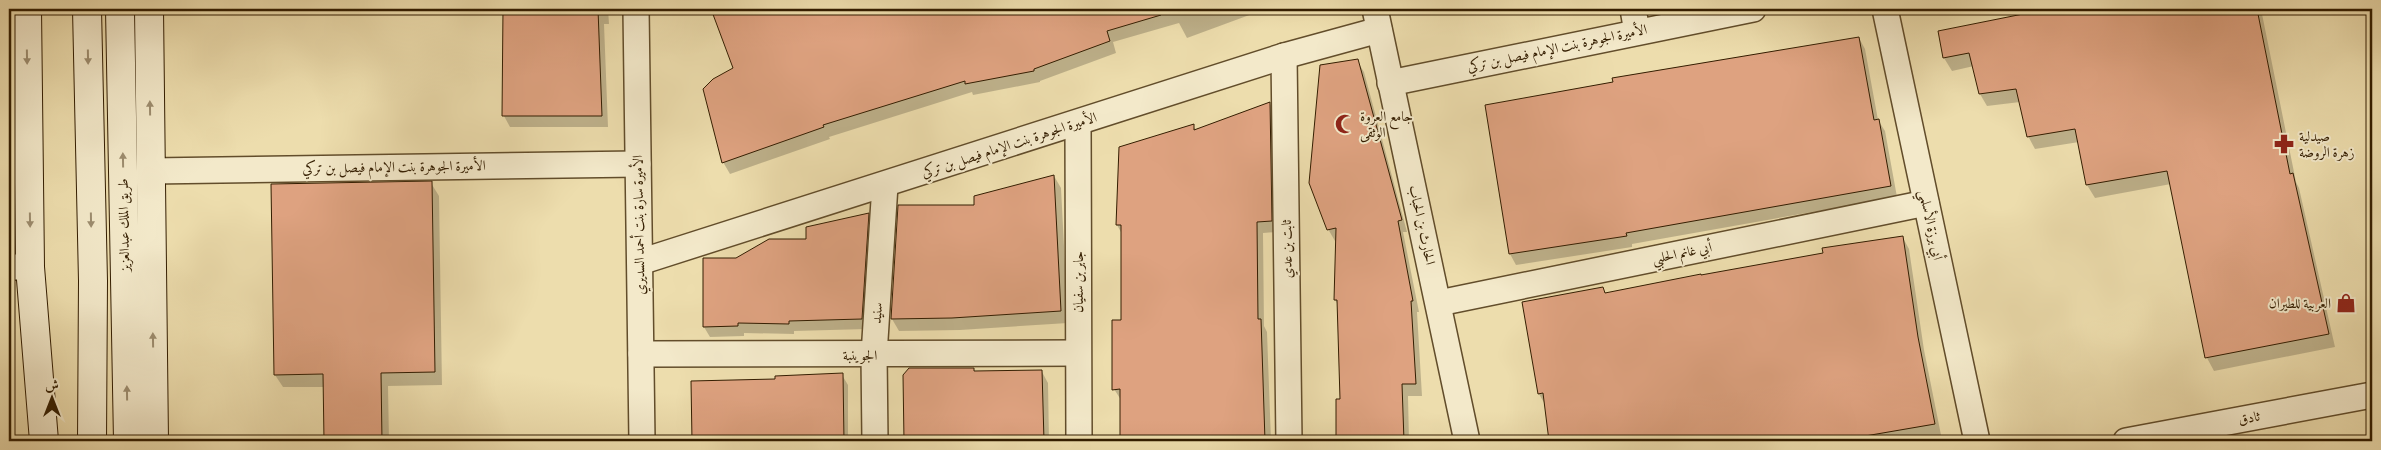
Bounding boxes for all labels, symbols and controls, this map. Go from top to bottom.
street label: الأميرة الجوهرة بنت الإمام فيصل بن تركي [1465,19,1649,79]
one-way arrow [23,50,31,66]
one-way arrow [84,50,92,66]
one-way arrow [146,99,154,115]
street label: الأميرة الجوهرة بنت الإمام فيصل بن تركي [919,107,1100,185]
place label: جامع العروة الوثقى [1360,107,1413,143]
mosque icon: جامع العروة الوثقى [1334,113,1356,135]
place label: صيدلية زهرة الروضة [2299,127,2354,162]
pharmacy icon: صيدلية زهرة الروضة [2273,133,2295,155]
one-way arrow [119,152,127,168]
street label: الأميرة الجوهرة بنت الإمام فيصل بن تركي [302,155,486,181]
street label: الأميرة سارة بنت أحمد السديري [627,155,652,295]
street label: طريق الملك عبدالعزيز [114,178,134,274]
street label: الحارث بن الحباب [1404,183,1440,267]
street label: أبي برزة الأسلمي [1911,188,1949,263]
one-way arrow [26,212,34,228]
one-way arrow [88,212,96,228]
street label: ثابت بن عدي [1277,219,1299,279]
street label: أبي غانم الحلبي [1650,236,1715,272]
street label: جابر بن سفيان [1069,251,1088,313]
shop icon: العربية للطيران [2335,292,2357,314]
place label: العربية للطيران [2269,294,2331,313]
street label: سنيد [867,302,887,324]
one-way arrow [149,332,157,348]
street label: الجوينبة [843,346,877,365]
north arrow [28,372,78,422]
text: ش [45,376,59,395]
one-way arrow [123,384,131,400]
street label: ثادق [2236,407,2262,429]

